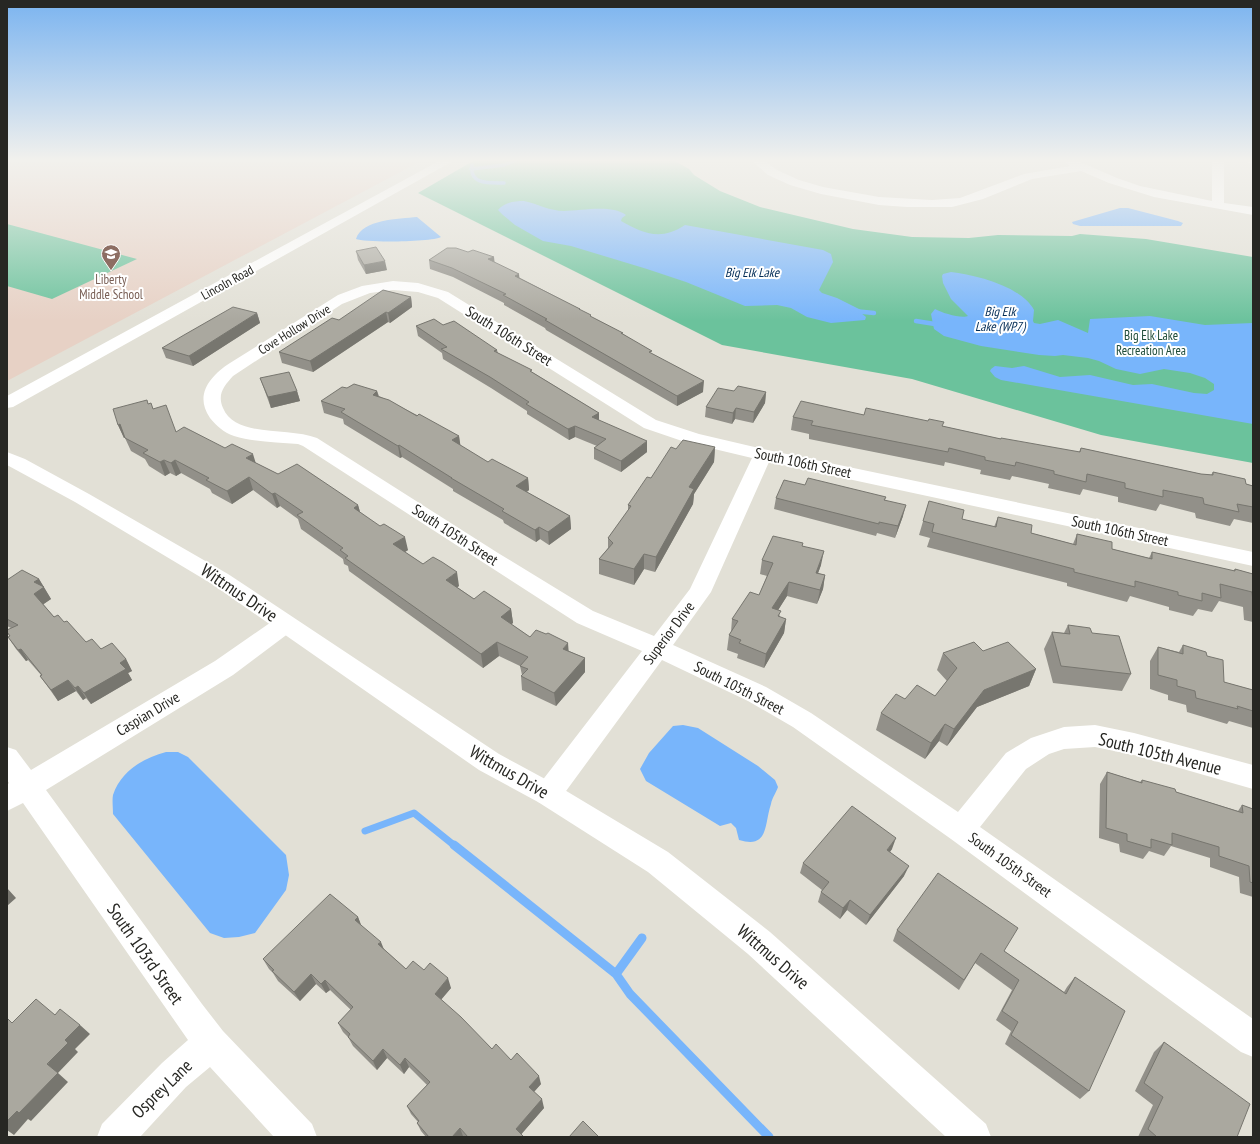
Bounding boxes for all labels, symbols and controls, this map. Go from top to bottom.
school or university icon: Liberty Middle School [100,243,122,271]
street label: Lincoln Road [198,261,257,304]
water label: Big Elk Lake [725,264,781,281]
place label: Liberty Middle School [79,271,143,303]
street label: Cove Hollow Drive [255,300,334,358]
street label: South 106th Street [462,301,556,370]
water label: Big Elk Lake (WP7) [975,303,1027,335]
park label: Big Elk Lake Recreation Area [1116,327,1186,359]
street label: South 106th Street [753,443,853,482]
street label: South 105th Street [409,500,502,569]
street label: South 106th Street [1070,511,1170,550]
street label: Wittmus Drive [196,558,282,627]
street label: Superior Drive [639,597,698,668]
street label: South 105th Street [691,657,787,718]
street label: Caspian Drive [113,687,183,740]
street label: South 105th Avenue [1096,727,1224,780]
street label: Wittmus Drive [465,740,553,804]
street label: South 105th Street [965,828,1056,901]
street label: South 103rd Street [102,899,189,1009]
street label: Wittmus Drive [733,919,814,994]
street label: Osprey Lane [126,1054,197,1123]

